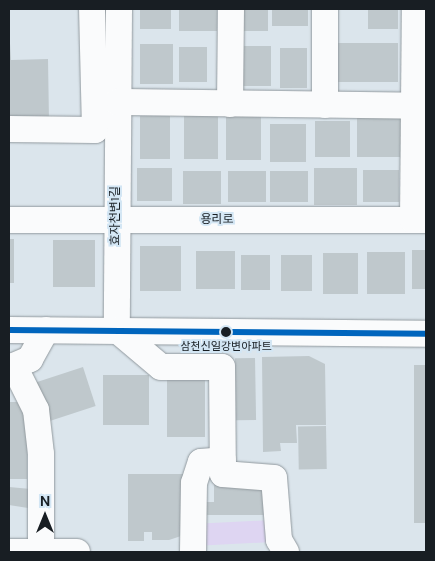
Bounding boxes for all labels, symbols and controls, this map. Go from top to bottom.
street label: 효자천변1길 [109,187,123,245]
street label: 용리로 [200,213,234,227]
marker: 삼천신일강변아파트 [221,327,231,337]
place label: 삼천신일강변아파트 [180,339,272,353]
north arrow [20,491,70,541]
text: N [40,492,50,510]

